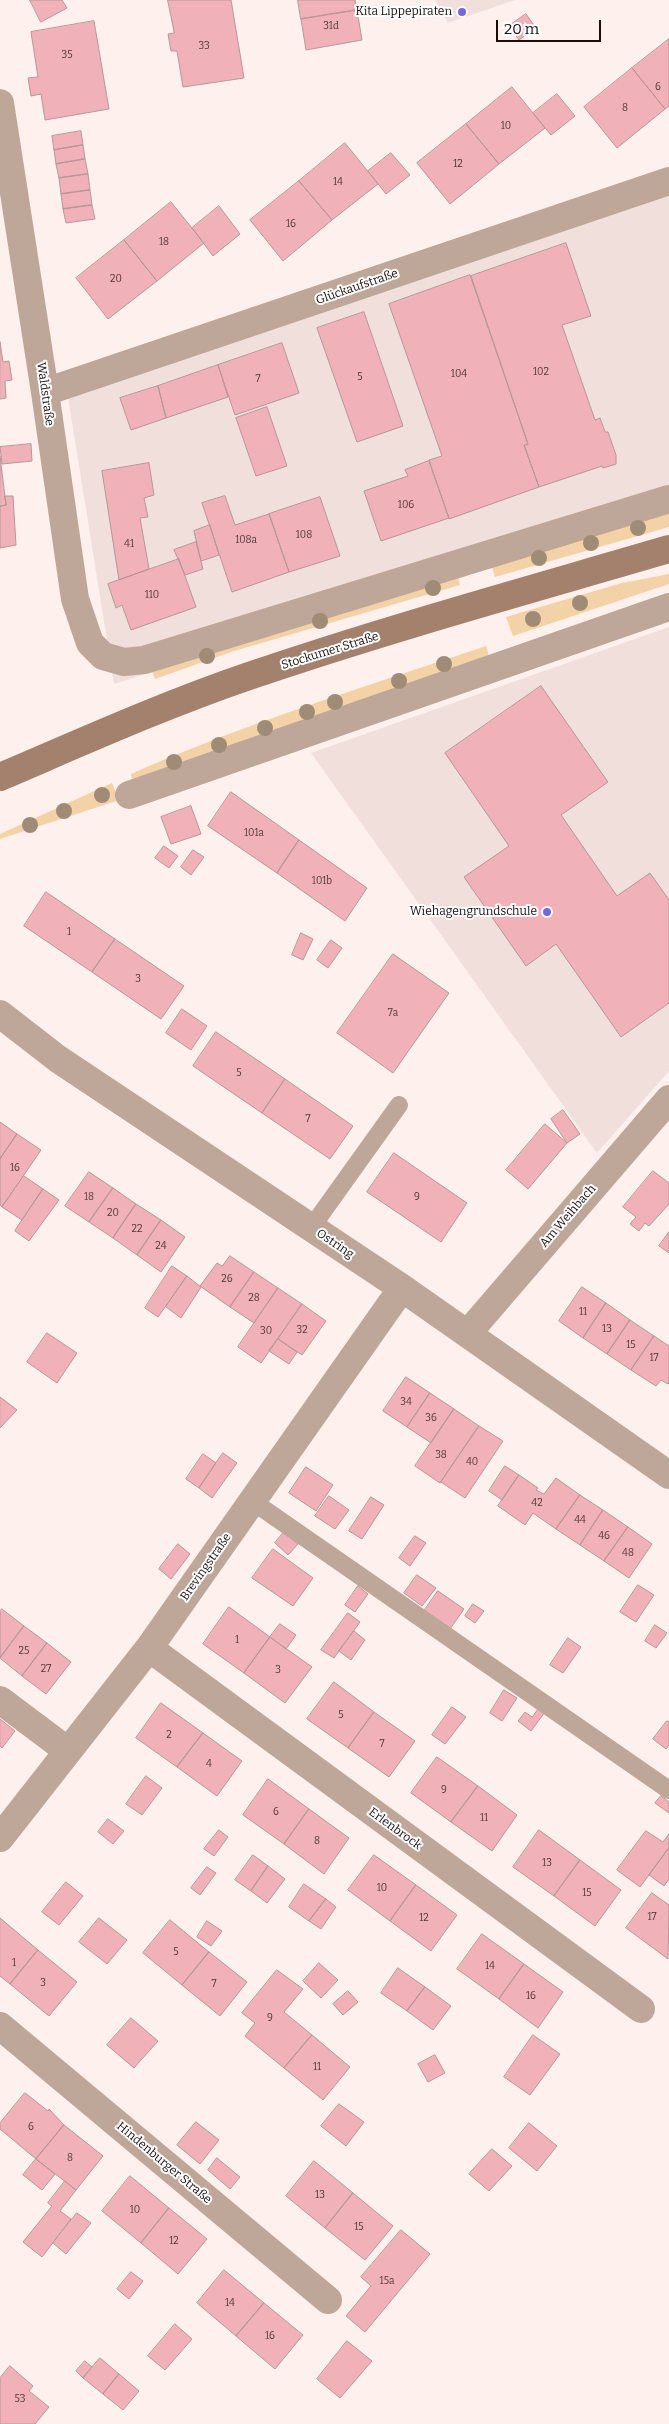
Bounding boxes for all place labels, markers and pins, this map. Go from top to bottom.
place label: Kita Lippepiraten [355,5,452,19]
marker: Kita Lippepiraten [456,6,468,18]
place label: Wiehagengrundschule [410,905,537,919]
marker: Wiehagengrundschule [541,906,553,918]

